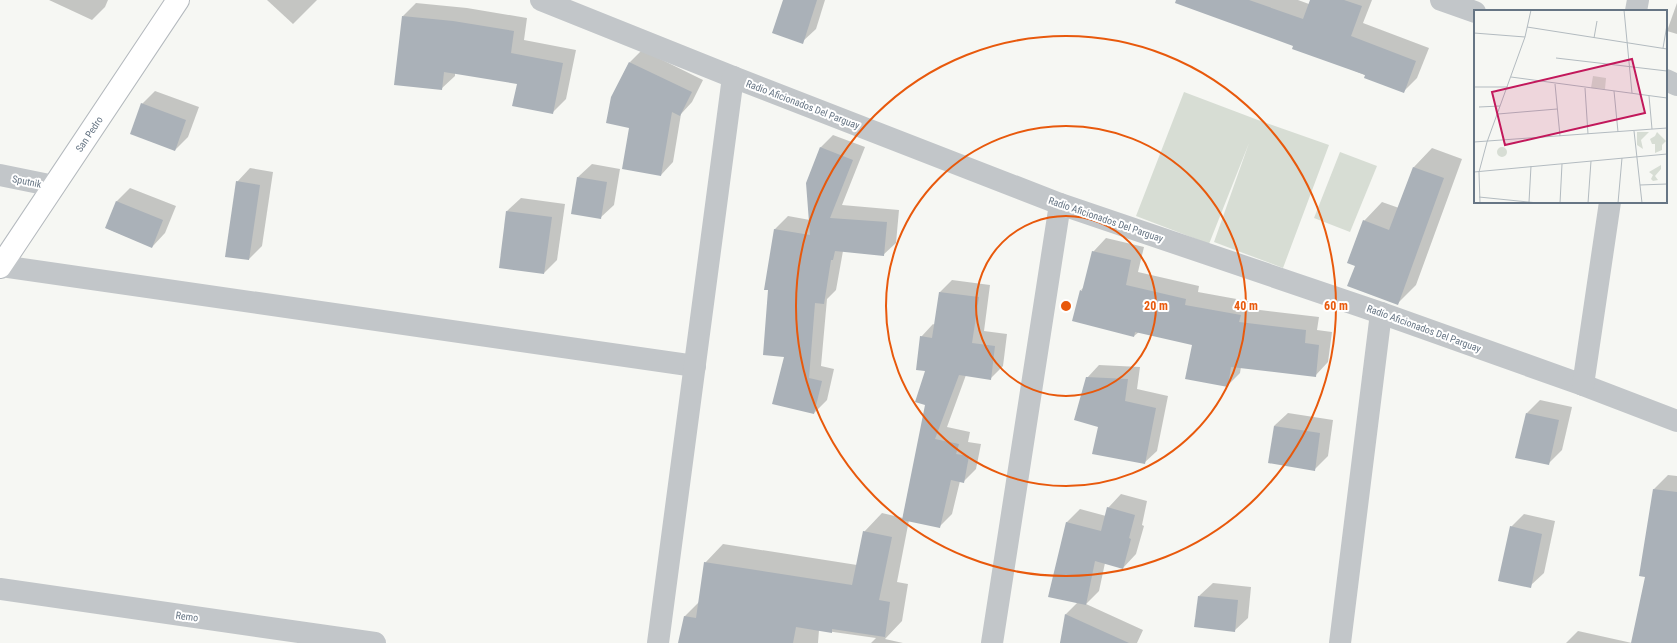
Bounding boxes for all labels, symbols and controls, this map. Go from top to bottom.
inset map [1474,10,1667,203]
street label: Radio Aficionados Del Parguay [745,78,861,131]
street label: San Pedro [73,114,105,154]
street label: Sputnik [11,173,43,190]
street label: Radio Aficionados Del Parguay [1047,195,1165,244]
centre of rings [1059,299,1073,313]
text: 20 m [1144,299,1168,313]
text: 40 m [1234,299,1258,313]
text: 60 m [1324,299,1348,313]
street label: Radio Aficionados Del Parguay [1365,303,1482,354]
street label: Remo [175,609,199,624]

